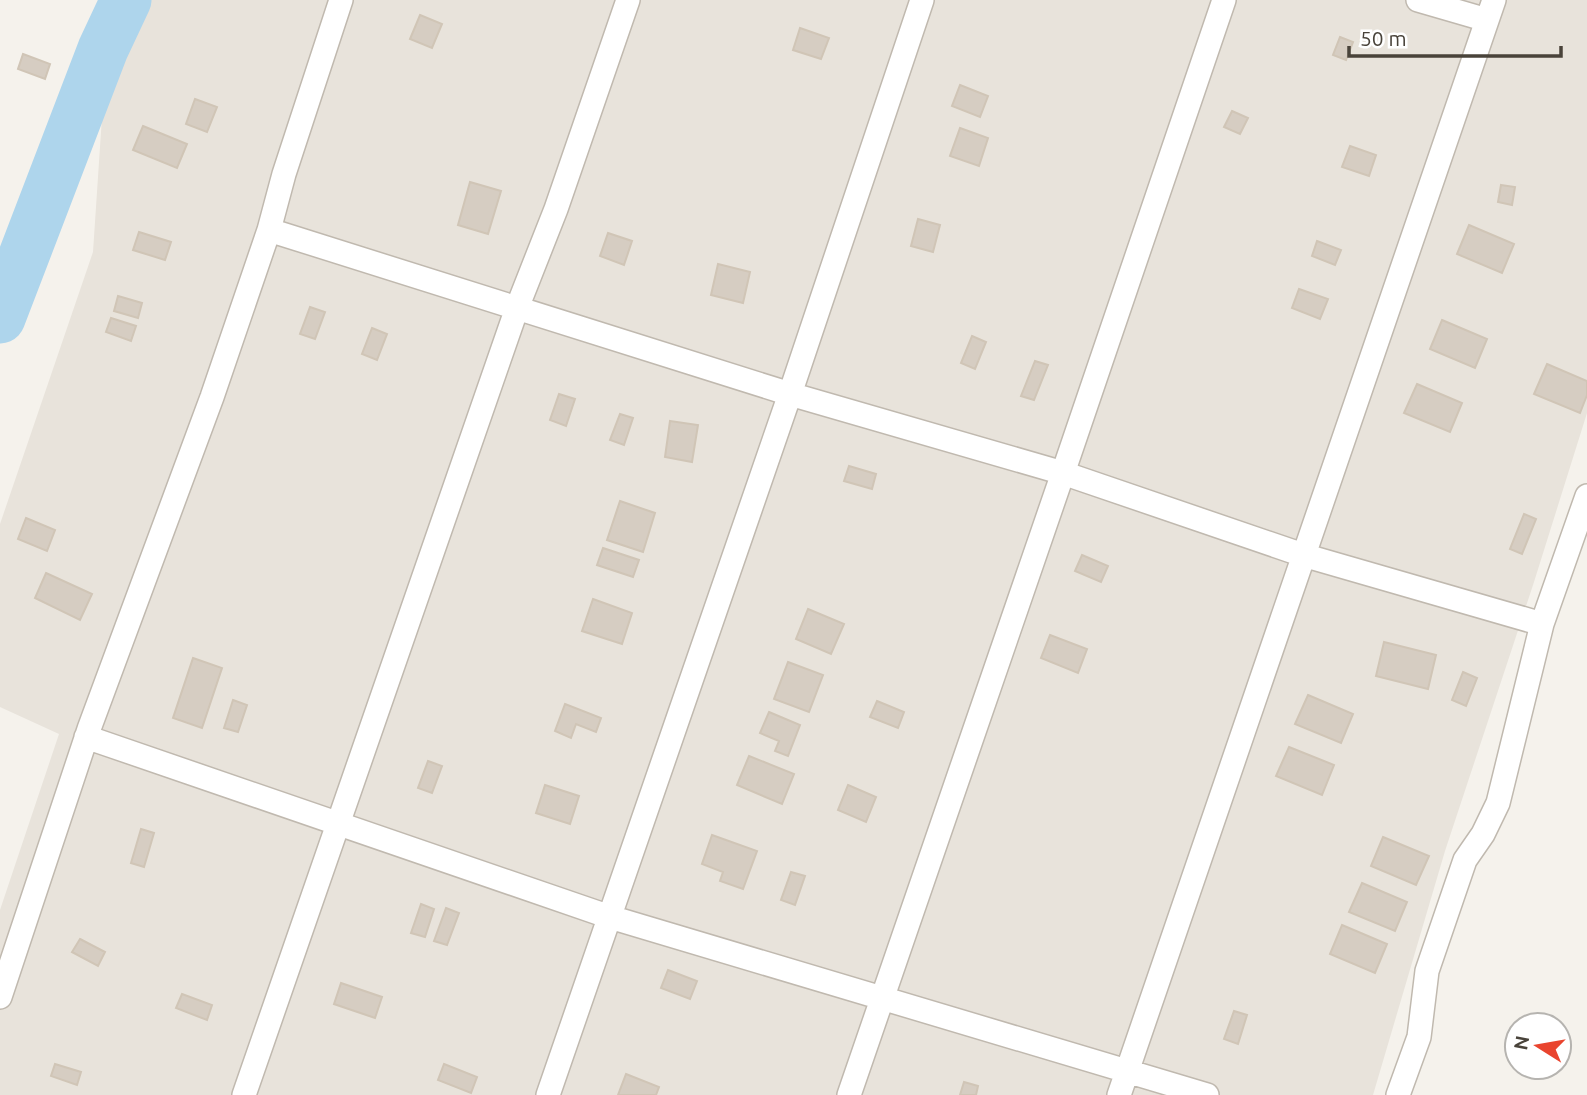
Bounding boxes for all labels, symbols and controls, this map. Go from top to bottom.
scale bar [1349,14,1561,58]
text: 50 m [1360,26,1407,50]
north arrow [1503,1011,1573,1081]
text: N [1509,1034,1533,1052]

